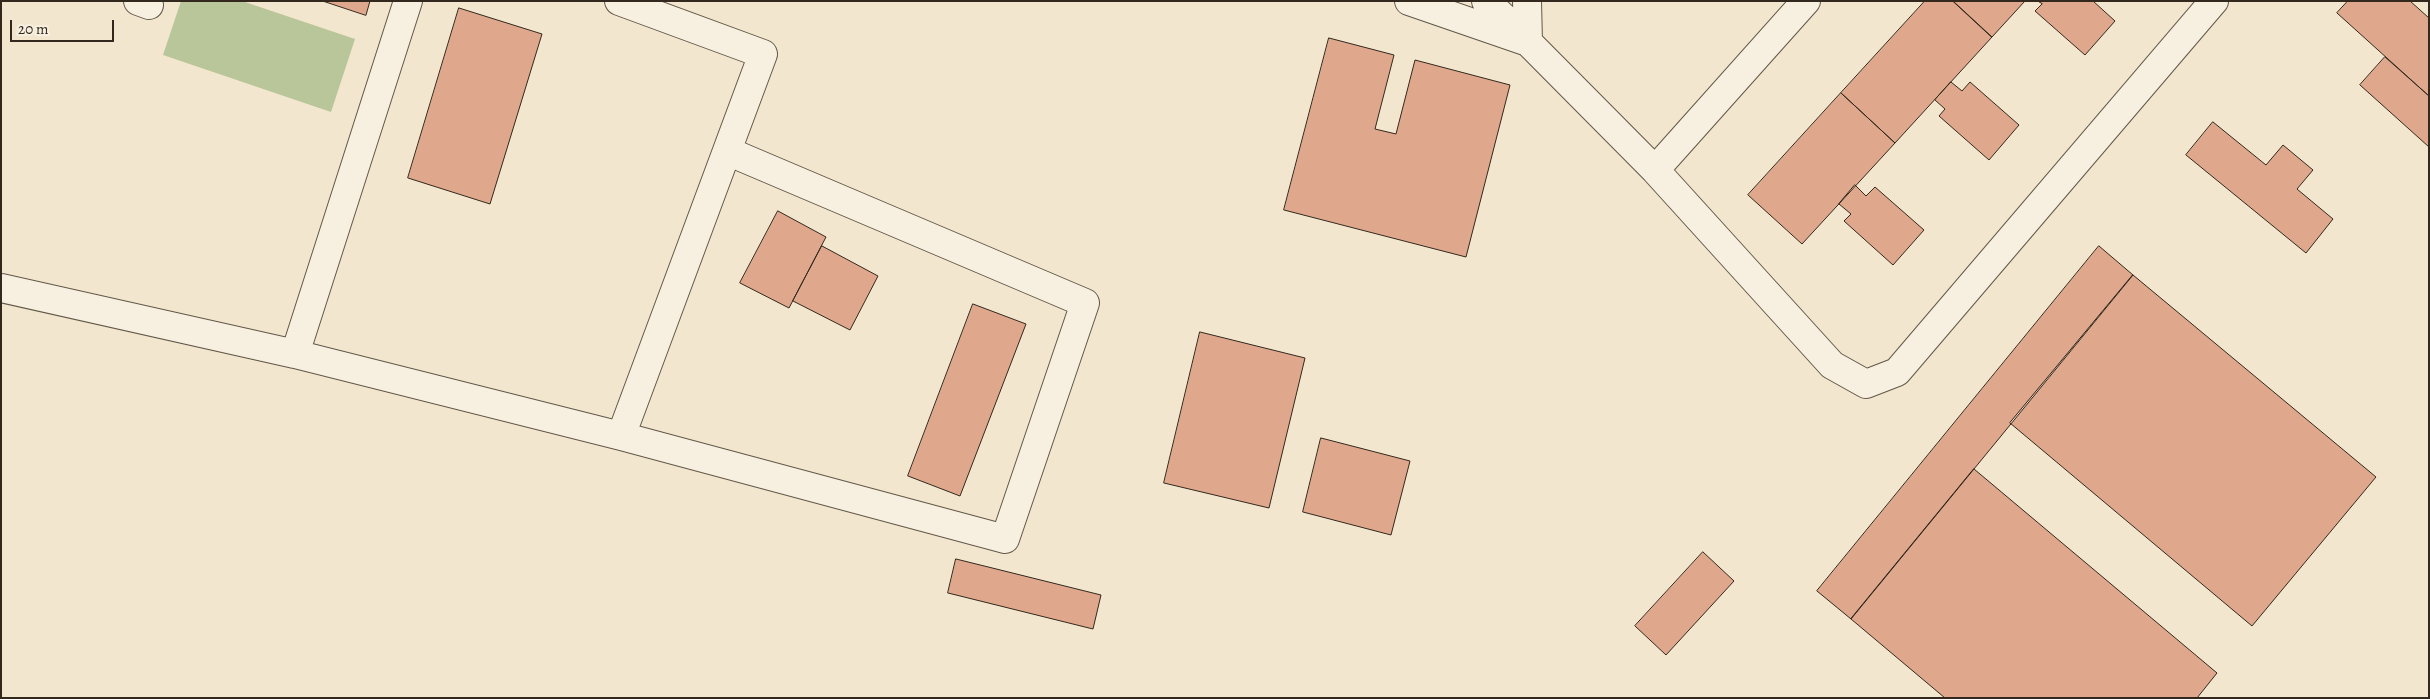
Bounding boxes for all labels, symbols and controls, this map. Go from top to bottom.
scale bar [12,10,116,42]
text: 20 m [18,19,49,39]

